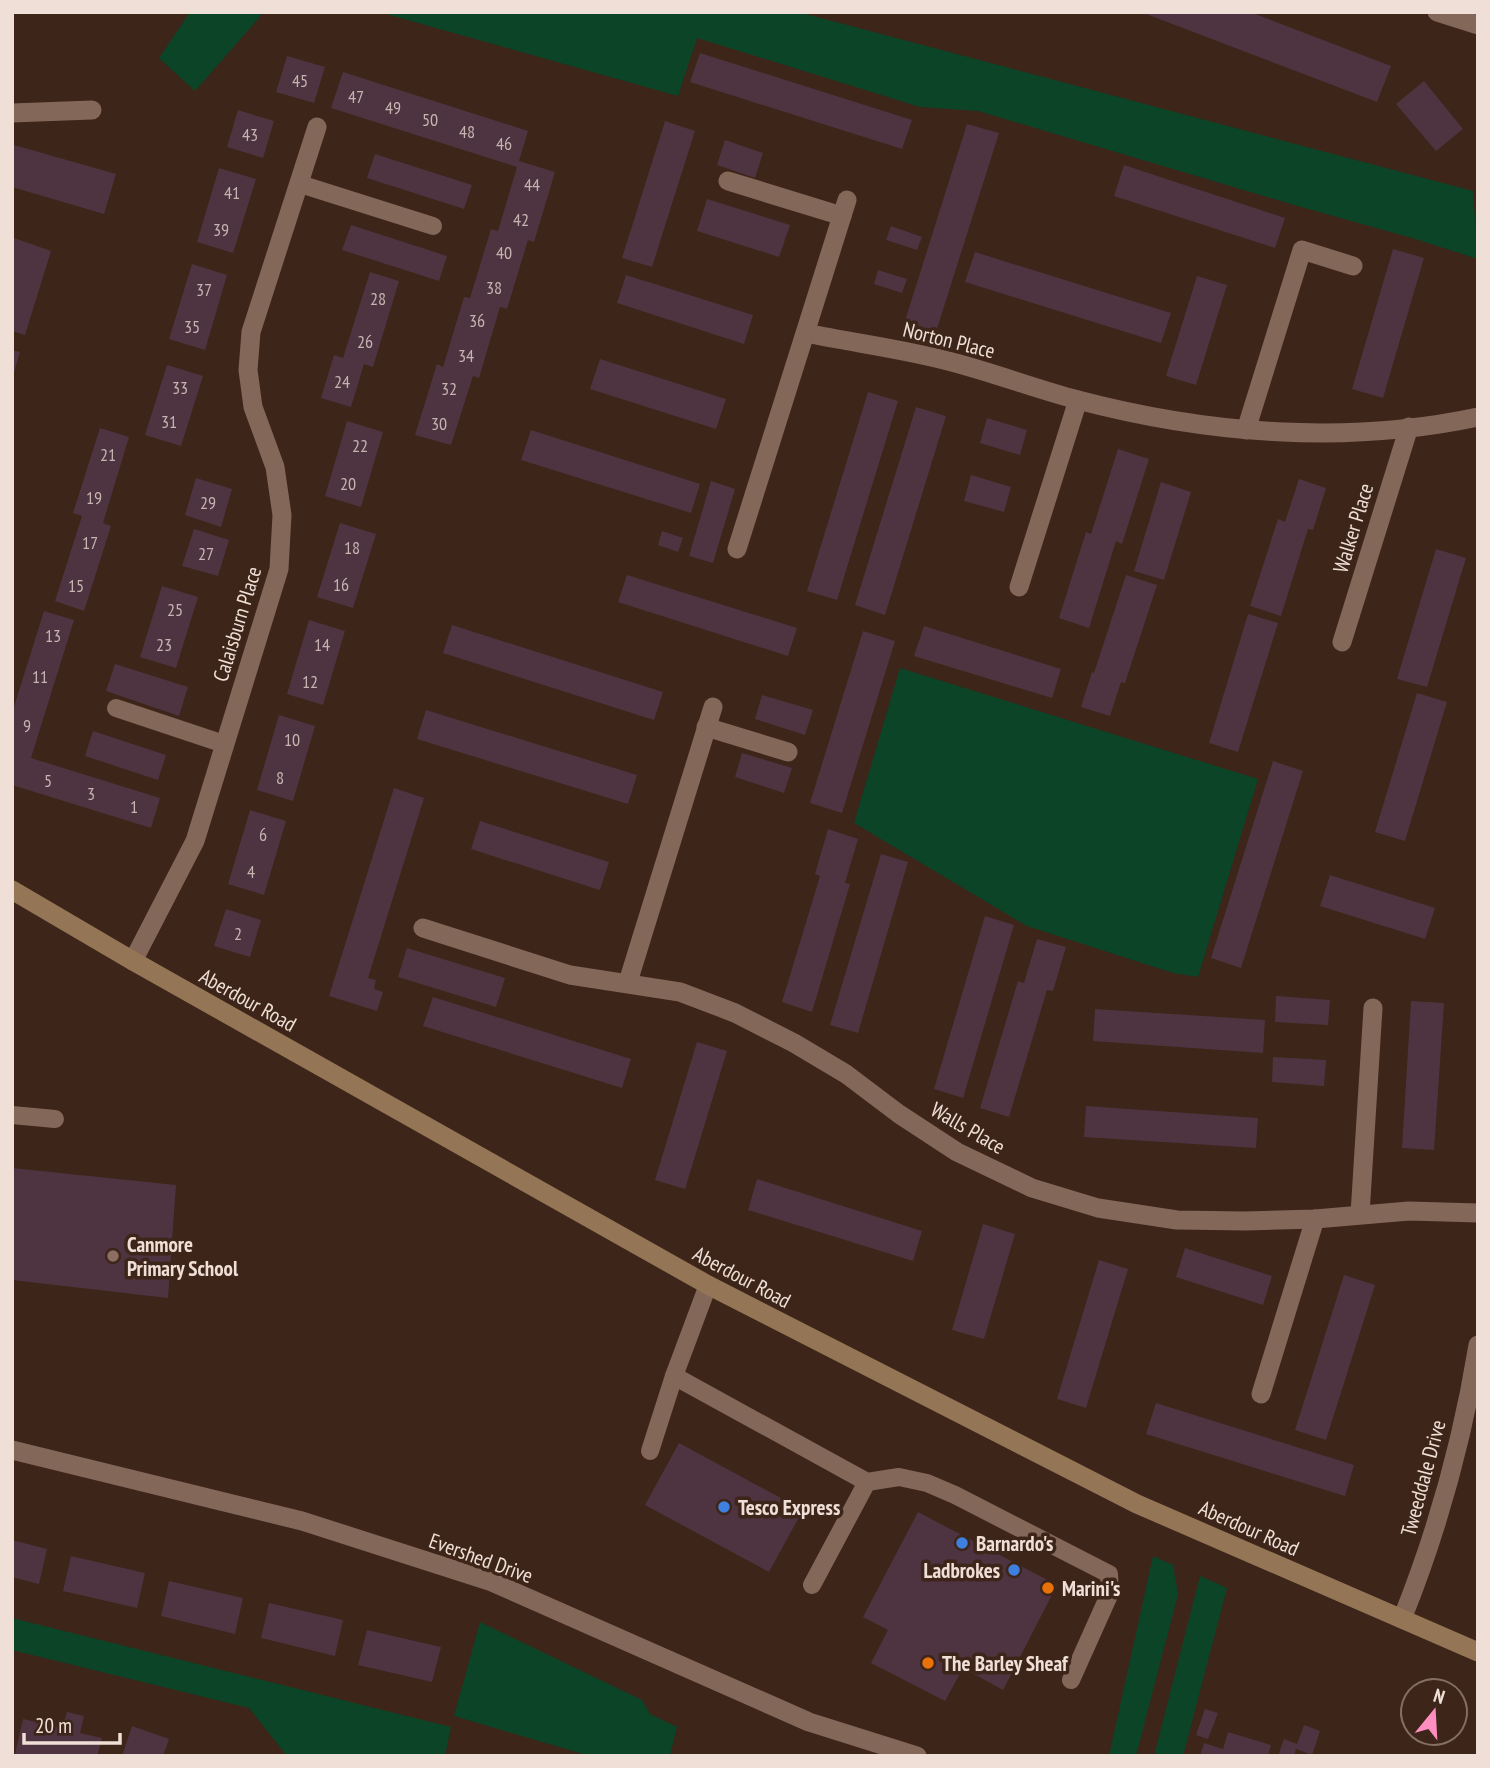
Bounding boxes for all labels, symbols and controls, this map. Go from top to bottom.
house number: 45 [292,69,308,92]
house number: 47 [348,85,364,108]
house number: 49 [385,96,401,119]
house number: 50 [422,108,438,131]
house number: 48 [459,120,475,143]
house number: 43 [242,123,258,146]
house number: 46 [496,132,512,155]
house number: 44 [524,173,540,196]
house number: 41 [224,181,240,204]
house number: 42 [513,208,529,231]
house number: 39 [213,218,229,241]
house number: 40 [496,241,512,264]
house number: 38 [486,276,502,299]
house number: 37 [196,278,212,301]
house number: 28 [370,287,386,310]
house number: 36 [469,309,485,332]
house number: 35 [184,315,200,338]
street label: Norton Place [900,316,998,364]
house number: 26 [357,330,373,353]
house number: 34 [458,344,474,367]
house number: 24 [334,370,350,393]
house number: 33 [172,376,188,399]
house number: 32 [441,377,457,400]
house number: 31 [161,410,177,433]
house number: 30 [431,412,447,435]
house number: 22 [352,434,368,457]
house number: 21 [100,443,116,466]
house number: 20 [340,472,356,495]
street label: Walker Place [1327,480,1379,576]
house number: 19 [86,486,102,509]
house number: 29 [200,491,216,514]
house number: 17 [82,531,98,554]
house number: 18 [344,536,360,559]
house number: 27 [198,542,214,565]
street label: Calaisburn Place [207,563,267,685]
house number: 16 [333,573,349,596]
house number: 15 [68,574,84,597]
house number: 25 [167,598,183,621]
house number: 13 [45,624,61,647]
house number: 23 [156,633,172,656]
house number: 14 [314,633,330,656]
house number: 11 [32,665,48,688]
house number: 12 [302,670,318,693]
house number: 9 [23,714,31,737]
house number: 10 [284,728,300,751]
house number: 8 [276,766,284,789]
house number: 5 [44,769,52,792]
house number: 3 [87,782,95,805]
house number: 1 [130,795,138,818]
house number: 6 [259,823,267,846]
house number: 4 [247,860,255,883]
house number: 2 [234,922,242,945]
street label: Aberdour Road [195,962,301,1038]
street label: Walls Place [926,1096,1010,1160]
place label: Canmore Primary School [127,1231,239,1282]
street label: Aberdour Road [689,1240,795,1314]
marker: Canmore Primary School [105,1248,121,1264]
street label: Tweeddale Drive [1395,1417,1451,1539]
place label: Tesco Express [738,1494,840,1521]
street label: Aberdour Road [1195,1494,1303,1562]
marker: Tesco Express [716,1499,732,1515]
street label: Evershed Drive [425,1527,537,1589]
place label: Barnardo's [976,1530,1053,1557]
marker: Barnardo's [954,1535,970,1551]
place label: Ladbrokes [923,1557,1000,1584]
marker: Ladbrokes [1006,1562,1022,1578]
place label: Marini's [1062,1575,1120,1602]
marker: Marini's [1040,1580,1056,1596]
place label: The Barley Sheaf [942,1650,1069,1677]
marker: The Barley Sheaf [920,1655,936,1671]
north arrow [1399,1677,1469,1747]
text: N [1431,1683,1448,1709]
scale bar [24,1702,121,1746]
text: 20 m [35,1712,72,1739]

